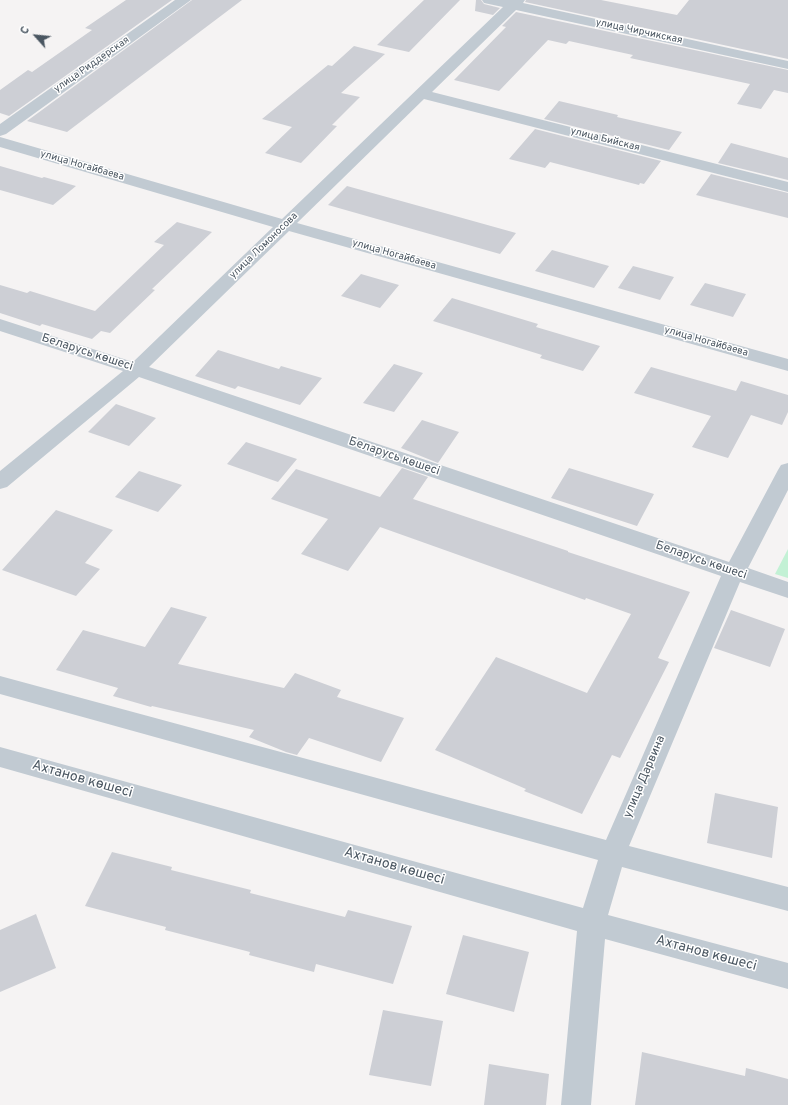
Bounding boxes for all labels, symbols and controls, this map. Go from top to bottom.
north arrow [16,16,56,56]
street label: улица Чирчикская [594,17,684,47]
text: С [17,24,33,37]
street label: улица Риддерская [52,34,132,96]
street label: улица Бийская [569,126,641,154]
street label: улица Ногайбаева [39,148,125,184]
street label: улица Ломоносова [227,210,301,282]
street label: улица Ногайбаева [351,237,437,273]
street label: улица Ногайбаева [663,324,749,360]
street label: Беларусь көшесі [39,331,135,375]
street label: Беларусь көшесі [347,435,441,479]
street label: Беларусь көшесі [654,539,748,583]
street label: улица Дарвина [621,734,669,820]
street label: Ахтанов көшесі [30,758,134,802]
street label: Ахтанов көшесі [342,845,446,889]
street label: Ахтанов көшесі [654,932,758,976]

